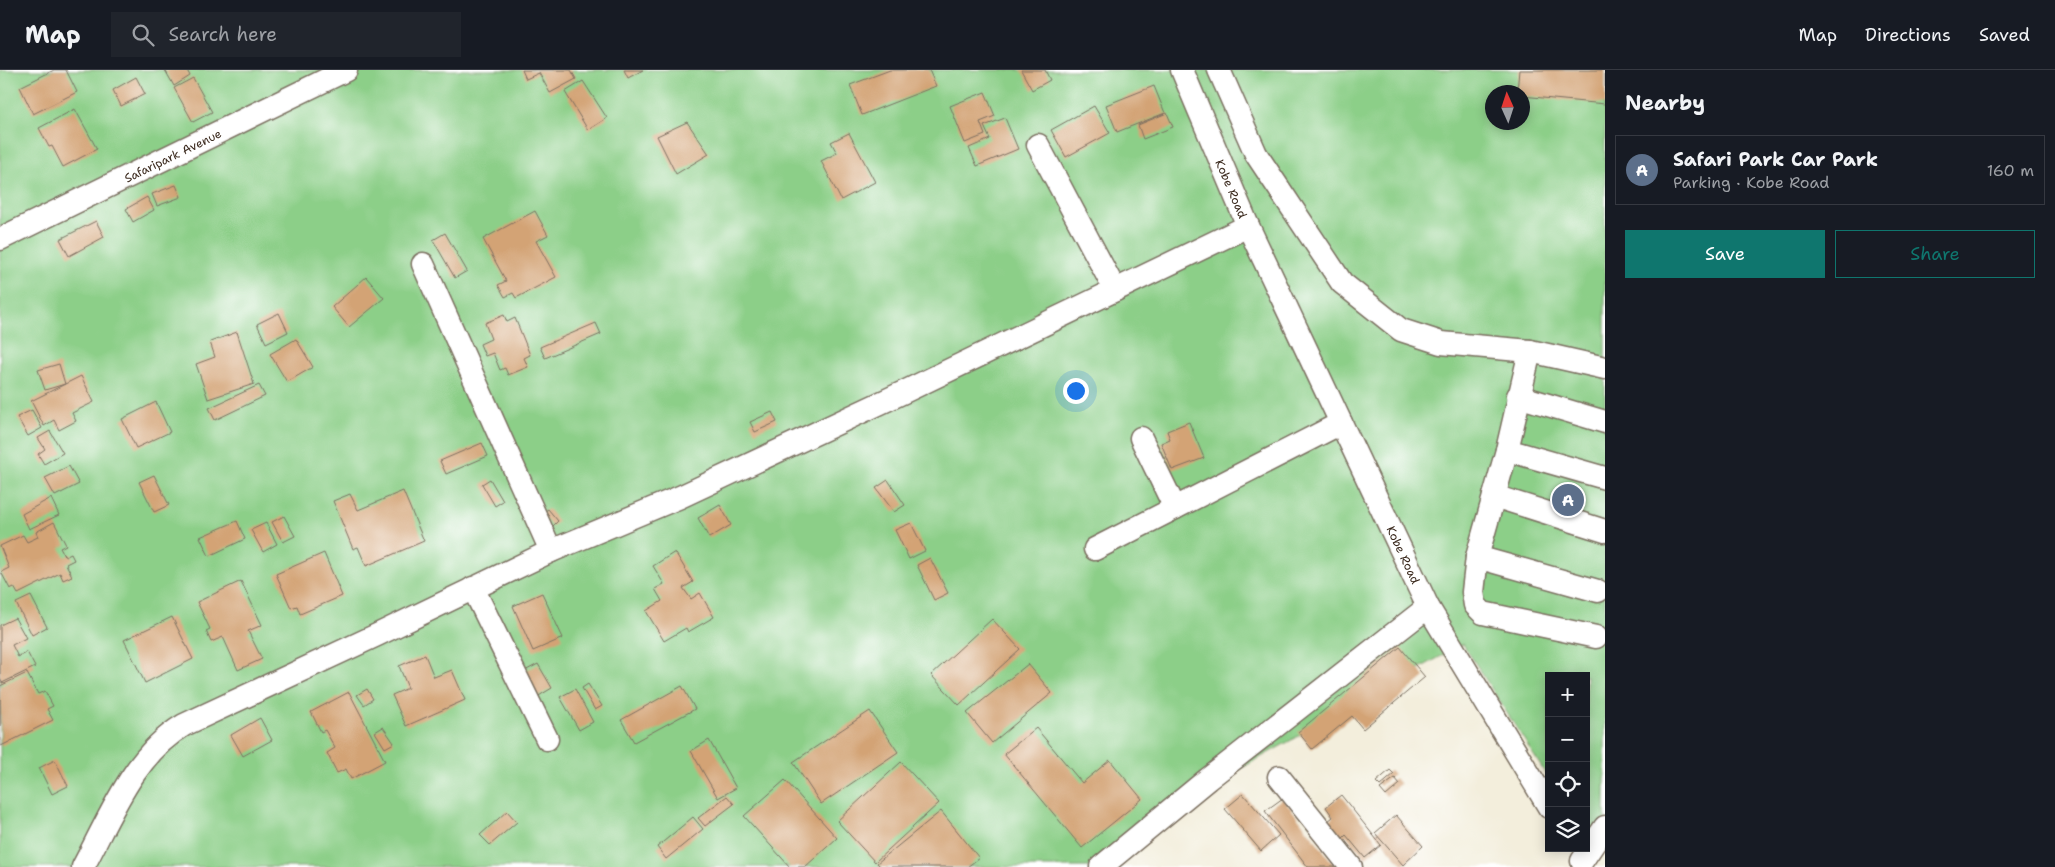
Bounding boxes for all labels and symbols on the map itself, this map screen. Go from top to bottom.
north arrow [1485,85,1530,130]
street label: Safaripark Avenue [122,125,224,186]
street label: Kobe Road [1211,157,1251,221]
your location [1063,378,1089,404]
pin: A [1552,481,1584,519]
street label: Kobe Road [1383,523,1424,587]

